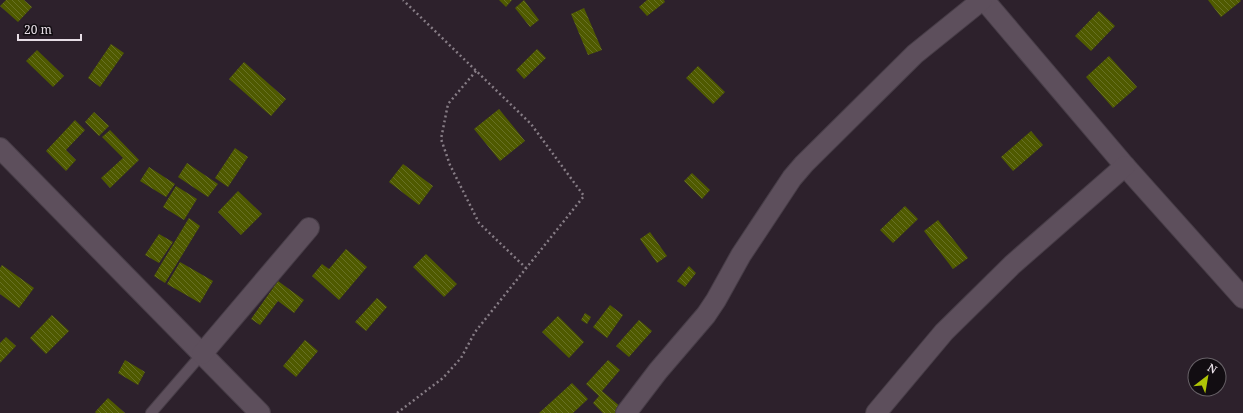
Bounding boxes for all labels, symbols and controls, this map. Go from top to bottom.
scale bar [18,16,81,42]
text: 20 m [24,21,52,38]
north arrow [1187,357,1227,397]
text: N [1205,359,1220,377]

